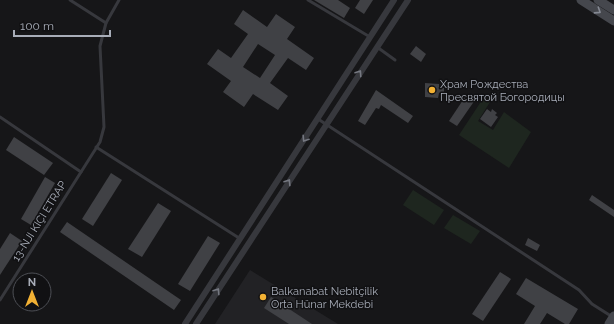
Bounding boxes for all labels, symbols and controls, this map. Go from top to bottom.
one-way arrow [593,6,600,13]
scale bar [14,12,110,38]
text: 100 m [20,19,54,33]
one-way arrow [354,70,362,77]
place label: Храм Рождества Пресвятой Богородицы [440,78,565,104]
marker: Храм Рождества Пресвятой Богородицы [427,85,437,95]
one-way arrow [302,135,309,142]
street label: 13-NJI KIÇI ETRAP [9,179,69,264]
one-way arrow [283,179,291,186]
north arrow [12,272,52,312]
text: N [28,276,36,289]
place label: Balkanabat Nebitçilik Orta Hünar Mekdebi [271,285,378,311]
one-way arrow [213,288,220,295]
marker: Balkanabat Nebitçilik Orta Hünar Mekdebi [258,292,268,302]

